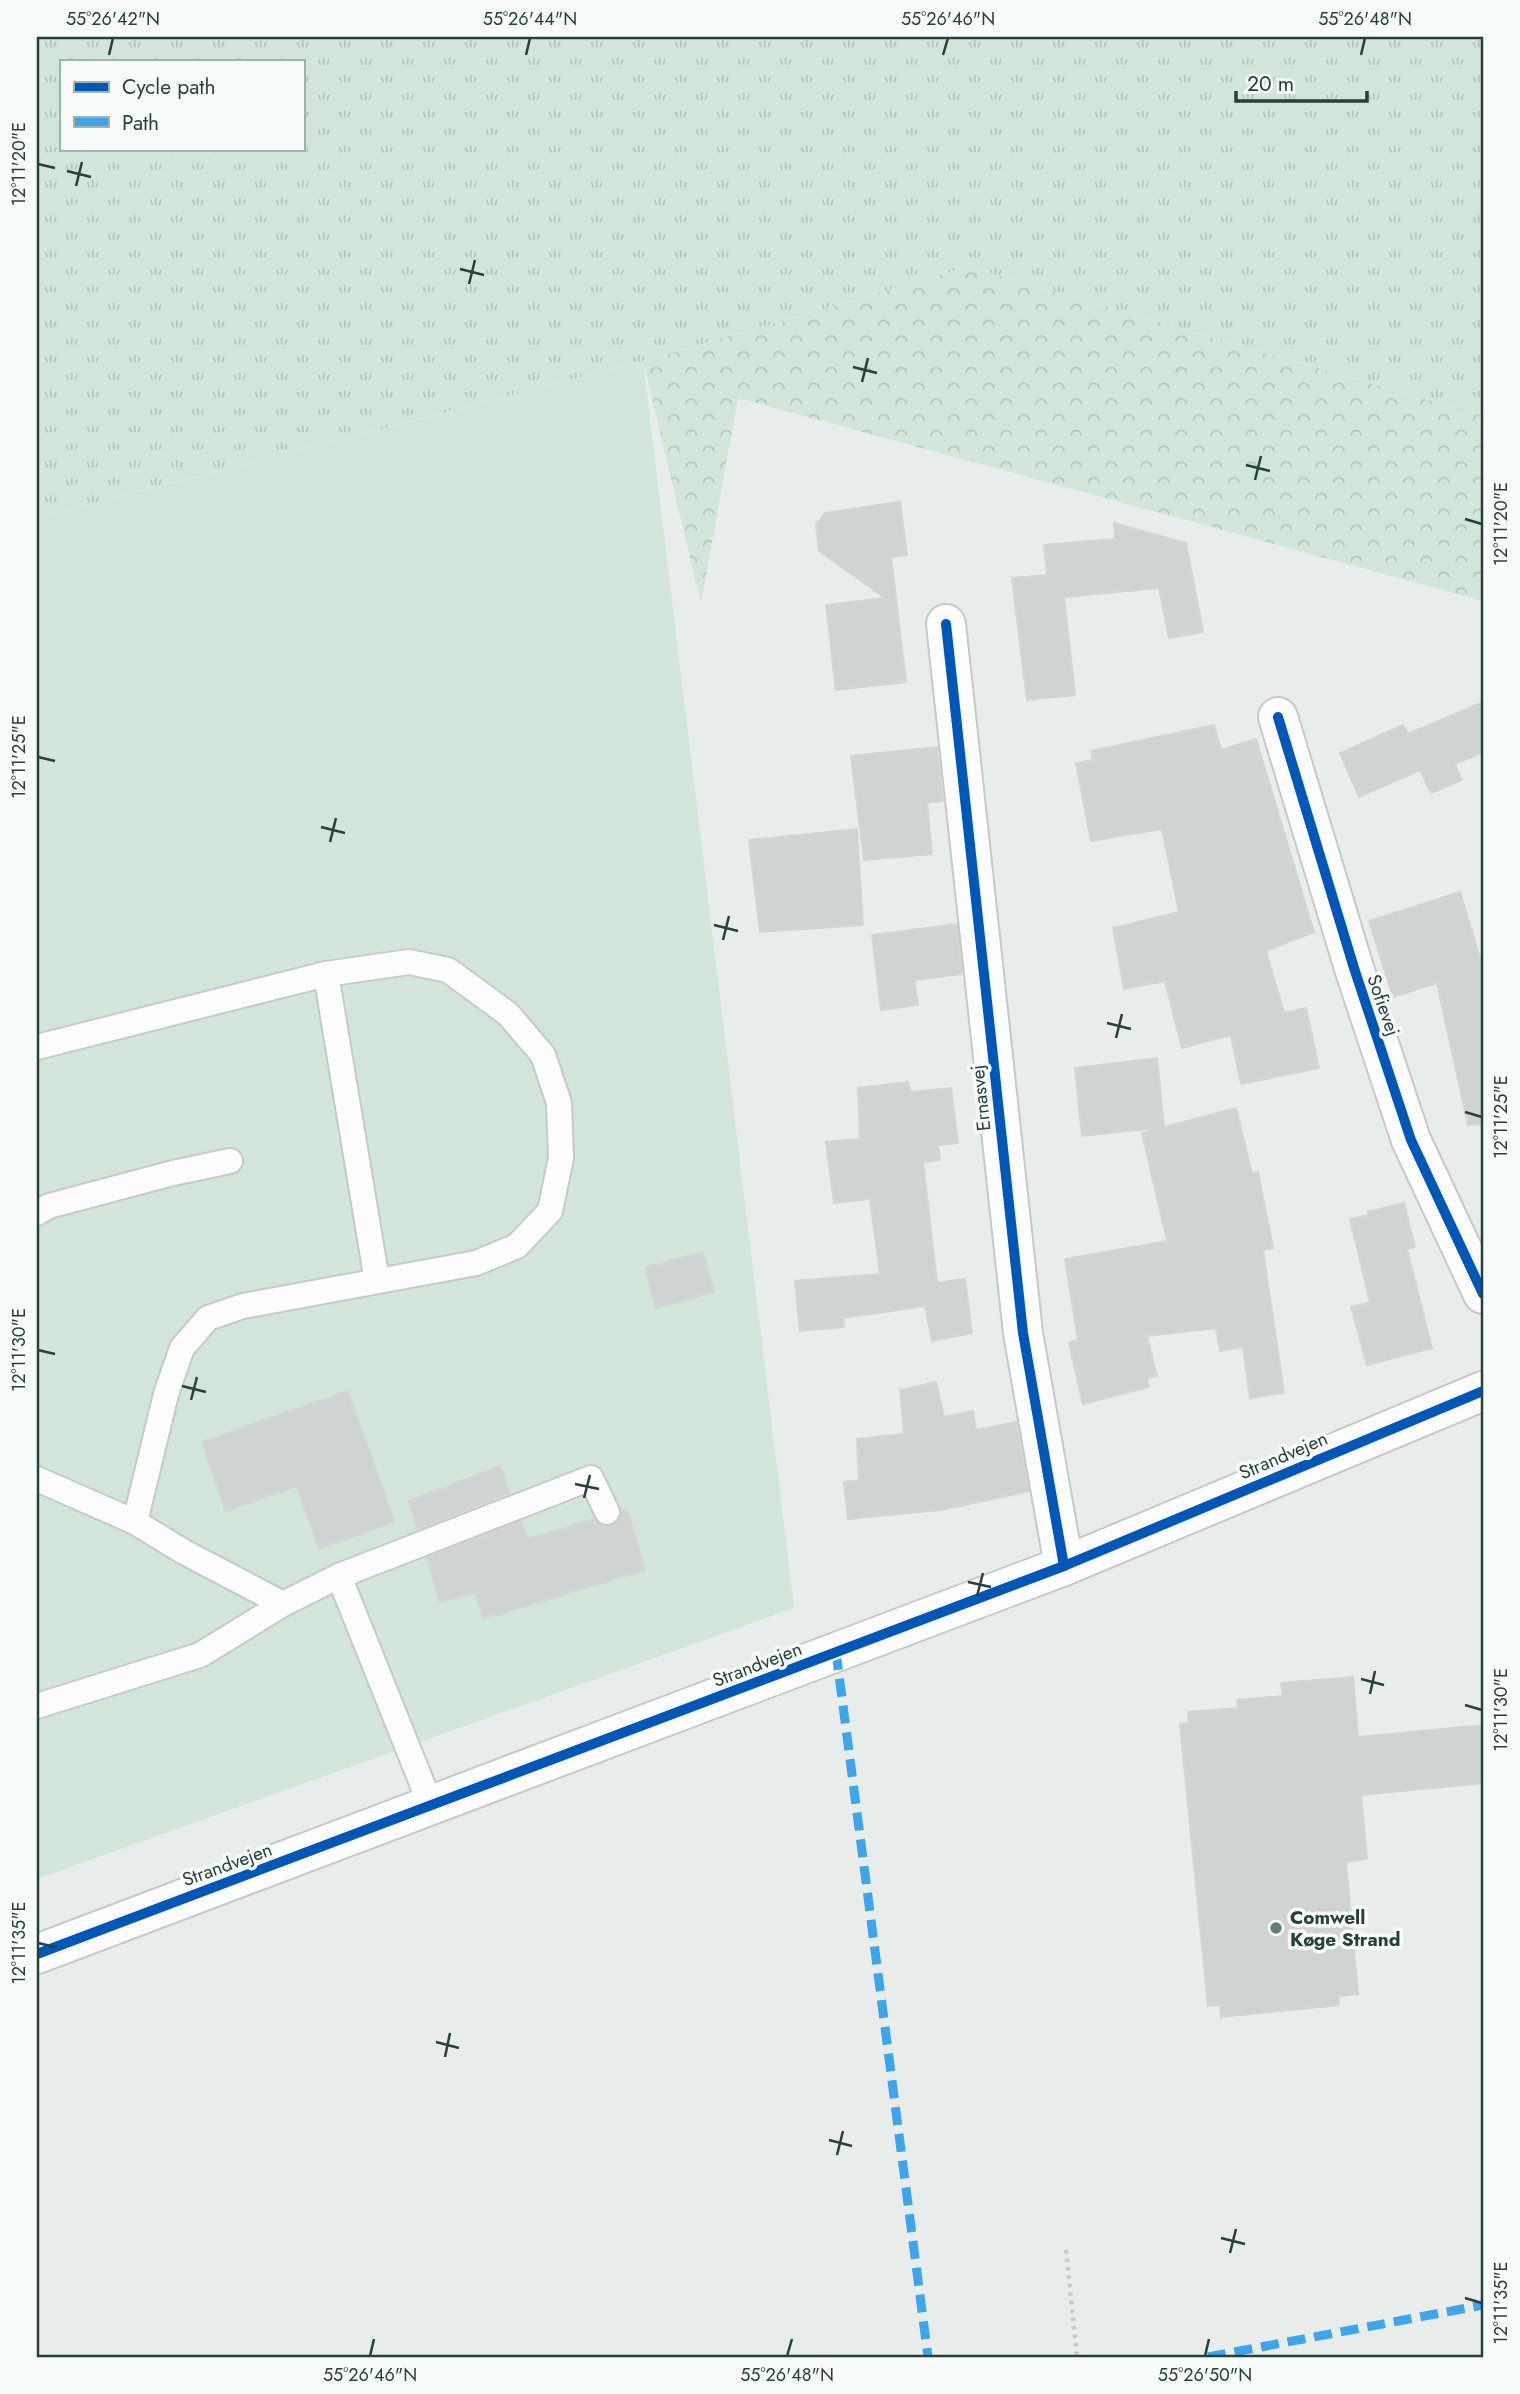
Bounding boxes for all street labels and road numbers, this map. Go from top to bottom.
street label: Sofievej [1360,971,1407,1039]
street label: Ernasvej [964,1064,997,1132]
street label: Strandvejen [1235,1425,1332,1486]
street label: Strandvejen [709,1635,806,1694]
street label: Strandvejen [178,1836,276,1893]

